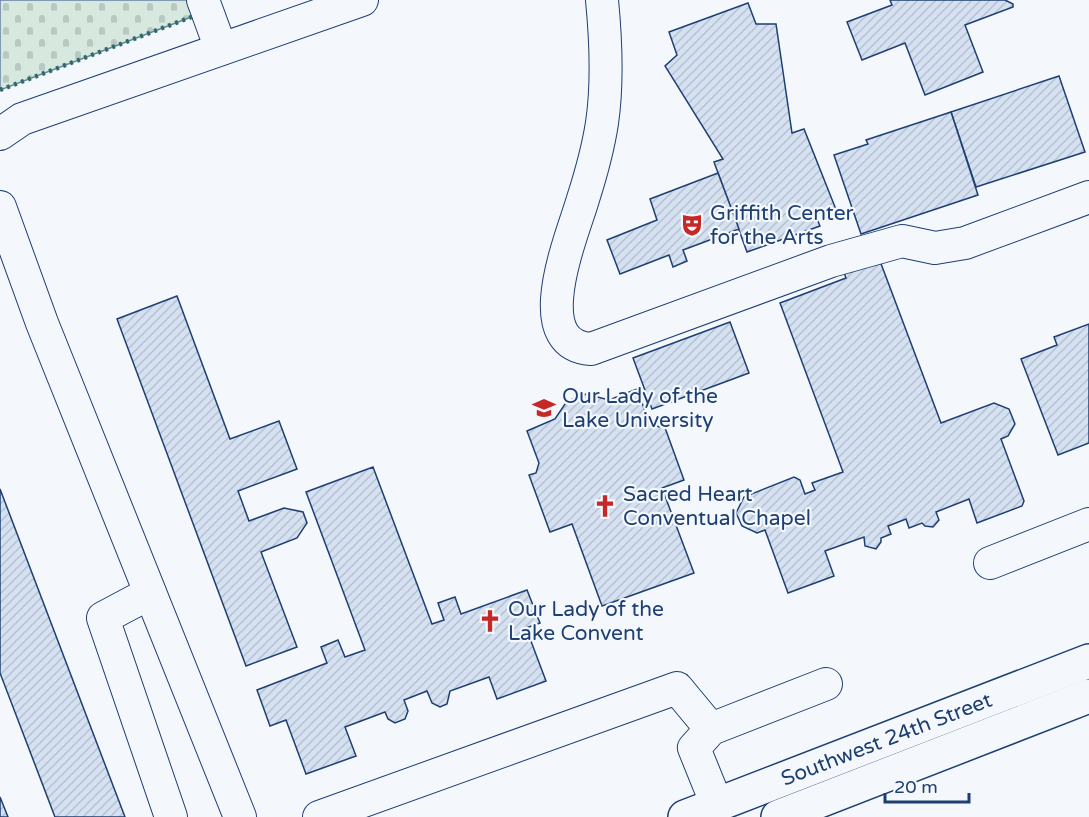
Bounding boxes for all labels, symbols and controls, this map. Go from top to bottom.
place label: Griffith Center for the Arts [710,201,854,250]
theatre icon: Griffith Center for the Arts [679,212,705,238]
place label: Our Lady of the Lake University [562,384,718,433]
school or university icon: Our Lady of the Lake University [531,395,557,421]
place label: Sacred Heart Conventual Chapel [623,482,811,531]
church icon: Sacred Heart Conventual Chapel [592,493,618,519]
place label: Our Lady of the Lake Convent [508,597,664,646]
church icon: Our Lady of the Lake Convent [477,608,503,634]
street label: Southwest 24th Street [778,687,995,791]
scale bar [885,766,969,804]
text: 20 m [894,776,938,798]

